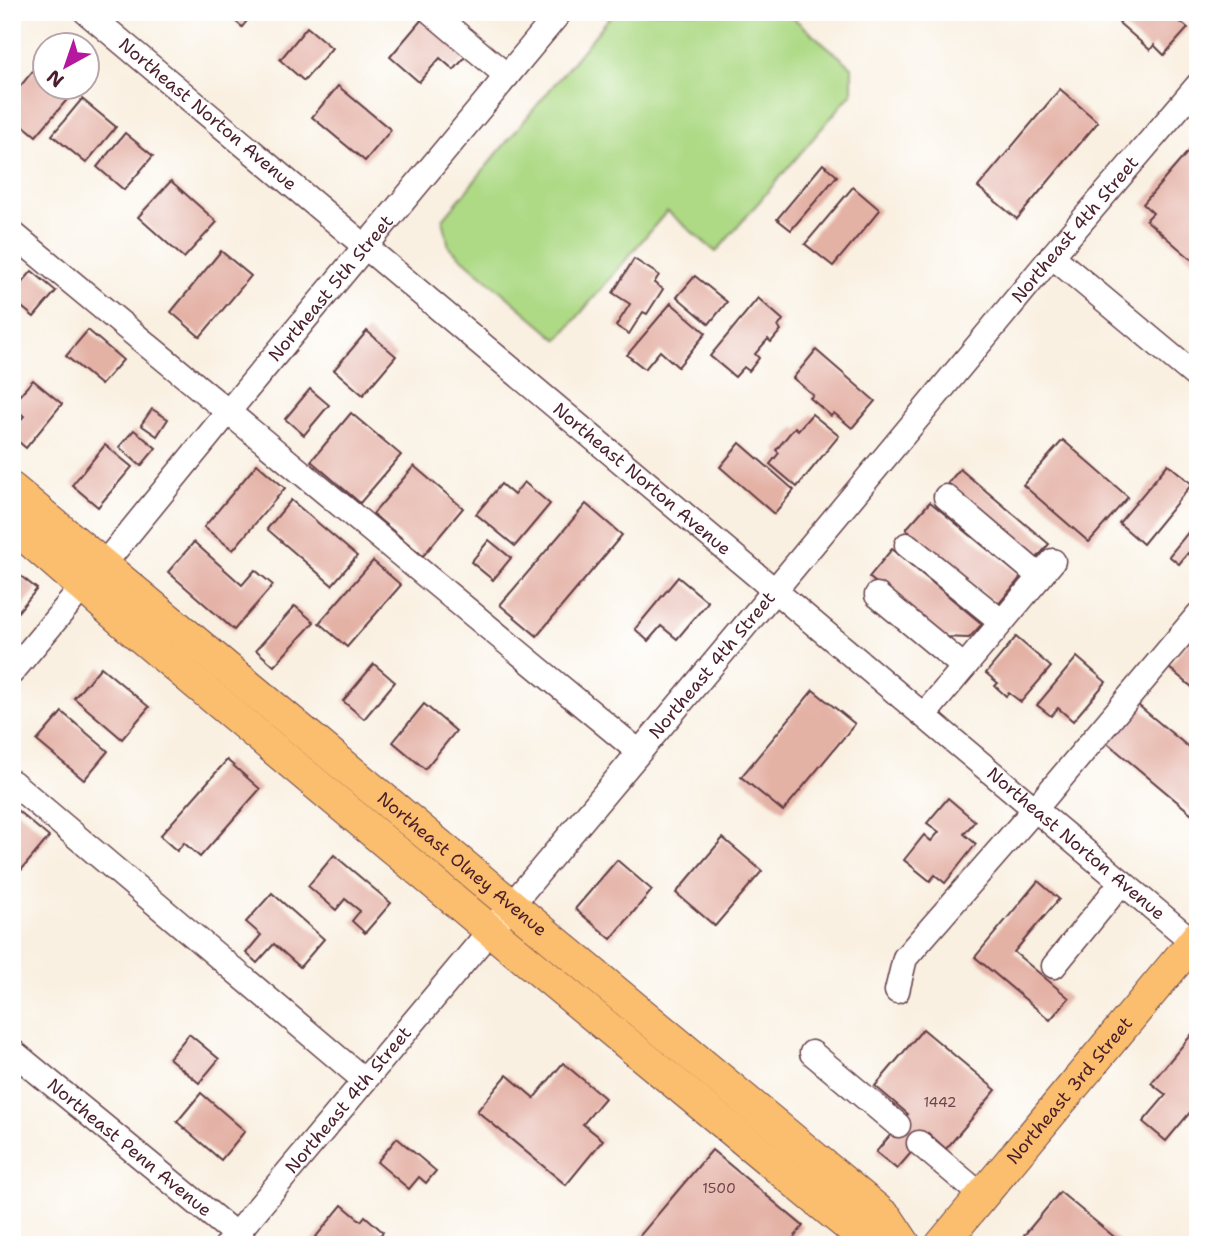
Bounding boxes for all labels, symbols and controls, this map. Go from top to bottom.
north arrow [32,32,102,102]
street label: Northeast Norton Avenue [114,33,302,196]
text: N [42,64,69,93]
street label: Northeast 4th Street [1006,151,1144,308]
street label: Northeast 5th Street [263,210,399,367]
street label: Northeast Norton Avenue [548,397,736,561]
street label: Northeast 4th Street [644,586,781,744]
street label: Northeast Norton Avenue [982,762,1170,925]
street label: Northeast Olney Avenue [372,786,552,942]
street label: Northeast 3rd Street [1001,1012,1138,1169]
street label: Northeast 4th Street [280,1021,417,1179]
street label: Northeast Penn Avenue [42,1073,217,1222]
house number: 1442 [923,1093,957,1111]
house number: 1500 [702,1179,736,1197]

